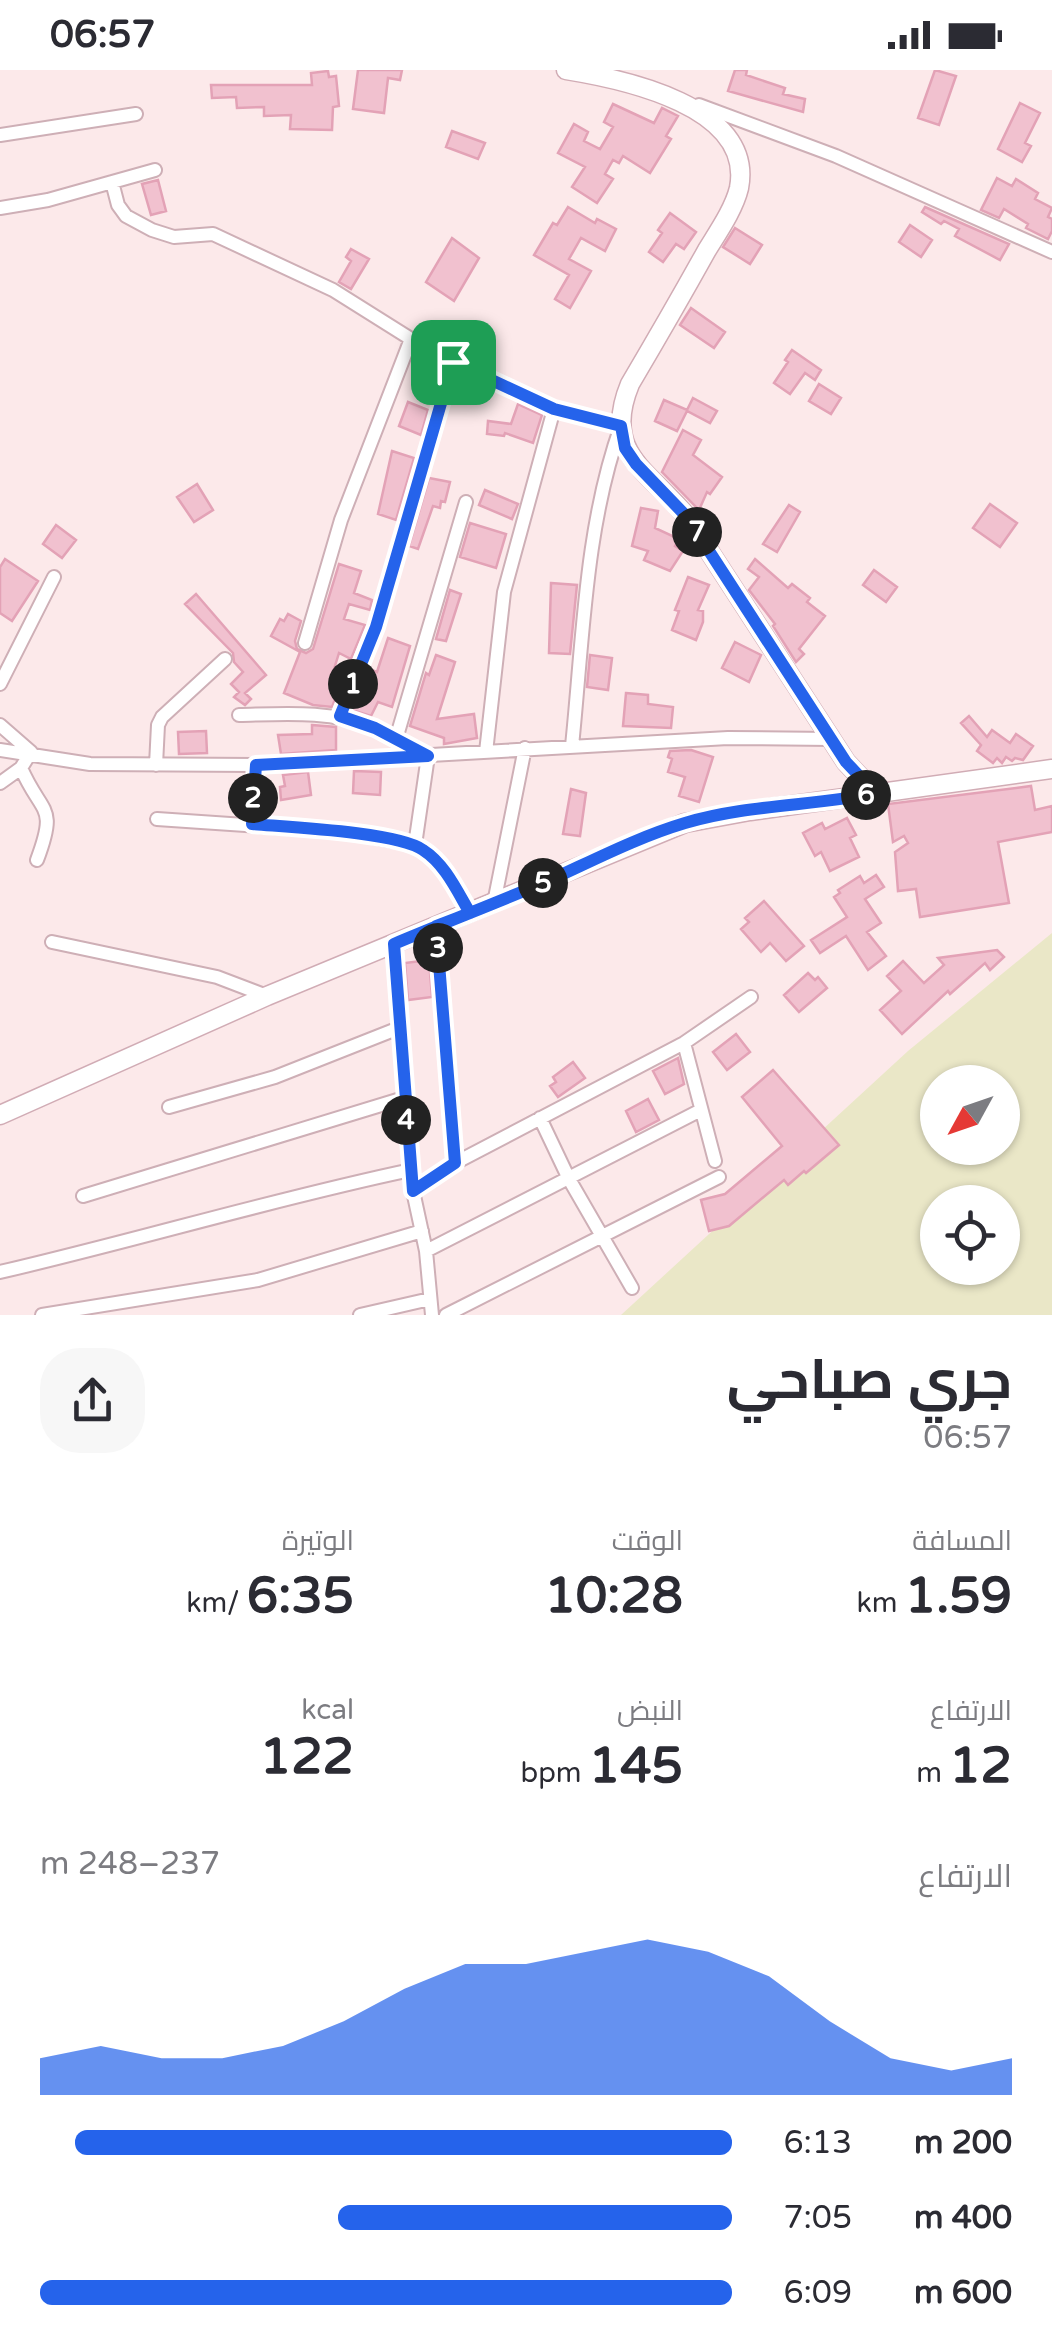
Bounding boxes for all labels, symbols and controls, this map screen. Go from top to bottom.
text: 06:57 [50,12,155,58]
pin [411,320,496,405]
icon: arrive [426,335,481,390]
pin: 7 [672,507,722,557]
text: 7 [688,515,706,549]
pin: 1 [328,659,378,709]
text: 1 [344,667,362,701]
pin: 6 [841,770,891,820]
pin: 2 [228,773,278,823]
text: 6 [857,778,875,812]
text: 2 [244,781,262,815]
pin: 5 [518,858,568,908]
text: 5 [534,866,552,900]
pin: 3 [413,923,463,973]
text: 3 [429,931,447,965]
north arrow [920,1065,1020,1165]
map controls [920,1065,1020,1285]
pin: 4 [381,1095,431,1145]
text: 4 [397,1103,415,1137]
button: locate [920,1185,1020,1285]
button: share [40,1348,145,1453]
text: جري صباحي [727,1348,1012,1414]
text: 06:57 [923,1419,1012,1457]
text: الوتيرة [282,1524,354,1558]
text: الوقت [612,1524,683,1558]
text: المسافة [912,1524,1012,1558]
text: 6:35 [247,1566,354,1626]
text: 10:28 [544,1566,683,1626]
text: 1.59 [905,1566,1012,1626]
text: /km [186,1586,247,1620]
text: km [857,1586,905,1620]
text: kcal [301,1693,354,1727]
text: النبض [617,1694,683,1728]
text: الارتفاع [930,1694,1012,1728]
text: 122 [260,1727,354,1787]
text: 145 [589,1736,683,1796]
text: 12 [949,1736,1012,1796]
text: bpm [520,1756,589,1790]
text: m [916,1756,949,1790]
text: 237–248 m [40,1845,220,1883]
text: الارتفاع [918,1858,1012,1896]
text: 6:13 [783,2124,852,2162]
text: 200 m [914,2124,1012,2162]
text: 7:05 [783,2199,852,2237]
text: 400 m [914,2199,1012,2237]
text: 6:09 [783,2274,852,2312]
text: 600 m [914,2274,1012,2312]

